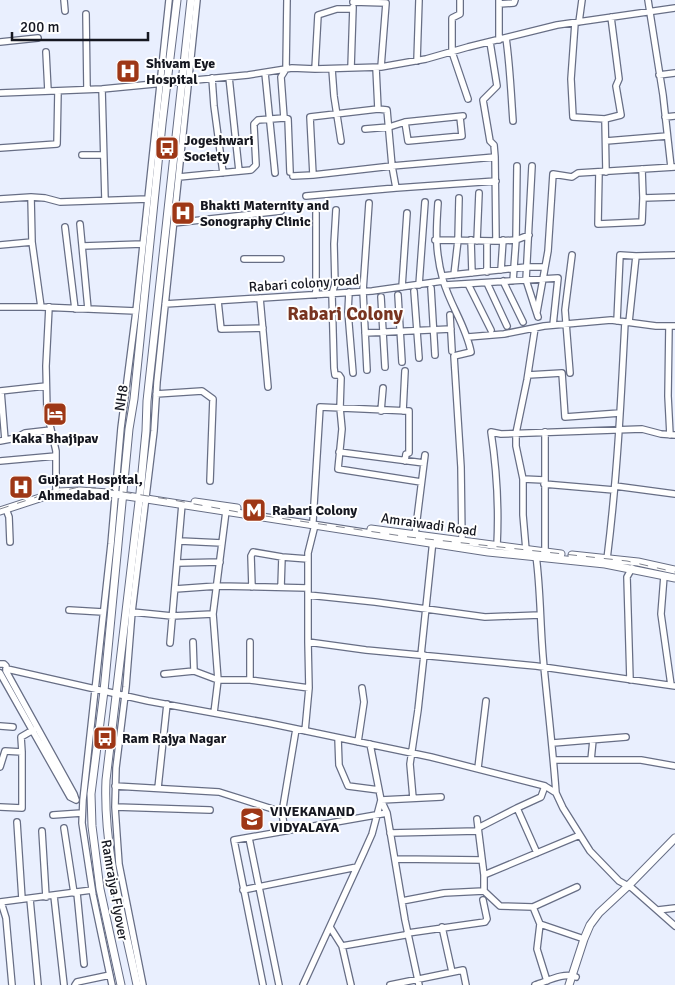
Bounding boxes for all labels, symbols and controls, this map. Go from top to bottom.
scale bar [12,10,149,42]
text: 200 m [20,18,60,36]
place label: Shivam Eye Hospital [146,55,215,88]
hospital icon: Shivam Eye Hospital [115,58,141,84]
place label: Jogeshwari Society [184,132,254,165]
bus stop icon: Jogeshwari Society [154,135,180,161]
place label: Bhakti Maternity and Sonography Clinic [200,197,330,230]
hospital icon: Bhakti Maternity and Sonography Clinic [170,200,196,226]
street label: Rabari colony road [248,271,360,296]
district label: Rabari Colony [287,302,403,326]
street label: NH8 [111,384,132,412]
hotel icon: Kaka Bhajipav [42,401,68,427]
place label: Kaka Bhajipav [12,430,99,447]
place label: Gujarat Hospital, Ahmedabad [38,471,143,504]
hospital icon: Gujarat Hospital, Ahmedabad [8,474,34,500]
metro station icon: Rabari Colony [241,497,267,523]
place label: Rabari Colony [272,502,357,519]
street label: Amraiwadi Road [380,509,478,540]
bus stop icon: Ram Rajya Nagar [92,725,118,751]
place label: Ram Rajya Nagar [122,730,227,747]
place label: VIVEKANAND VIDYALAYA [270,803,355,836]
school or university icon: VIVEKANAND VIDYALAYA [239,806,265,832]
street label: Ramrajya Flyover [97,838,132,943]

